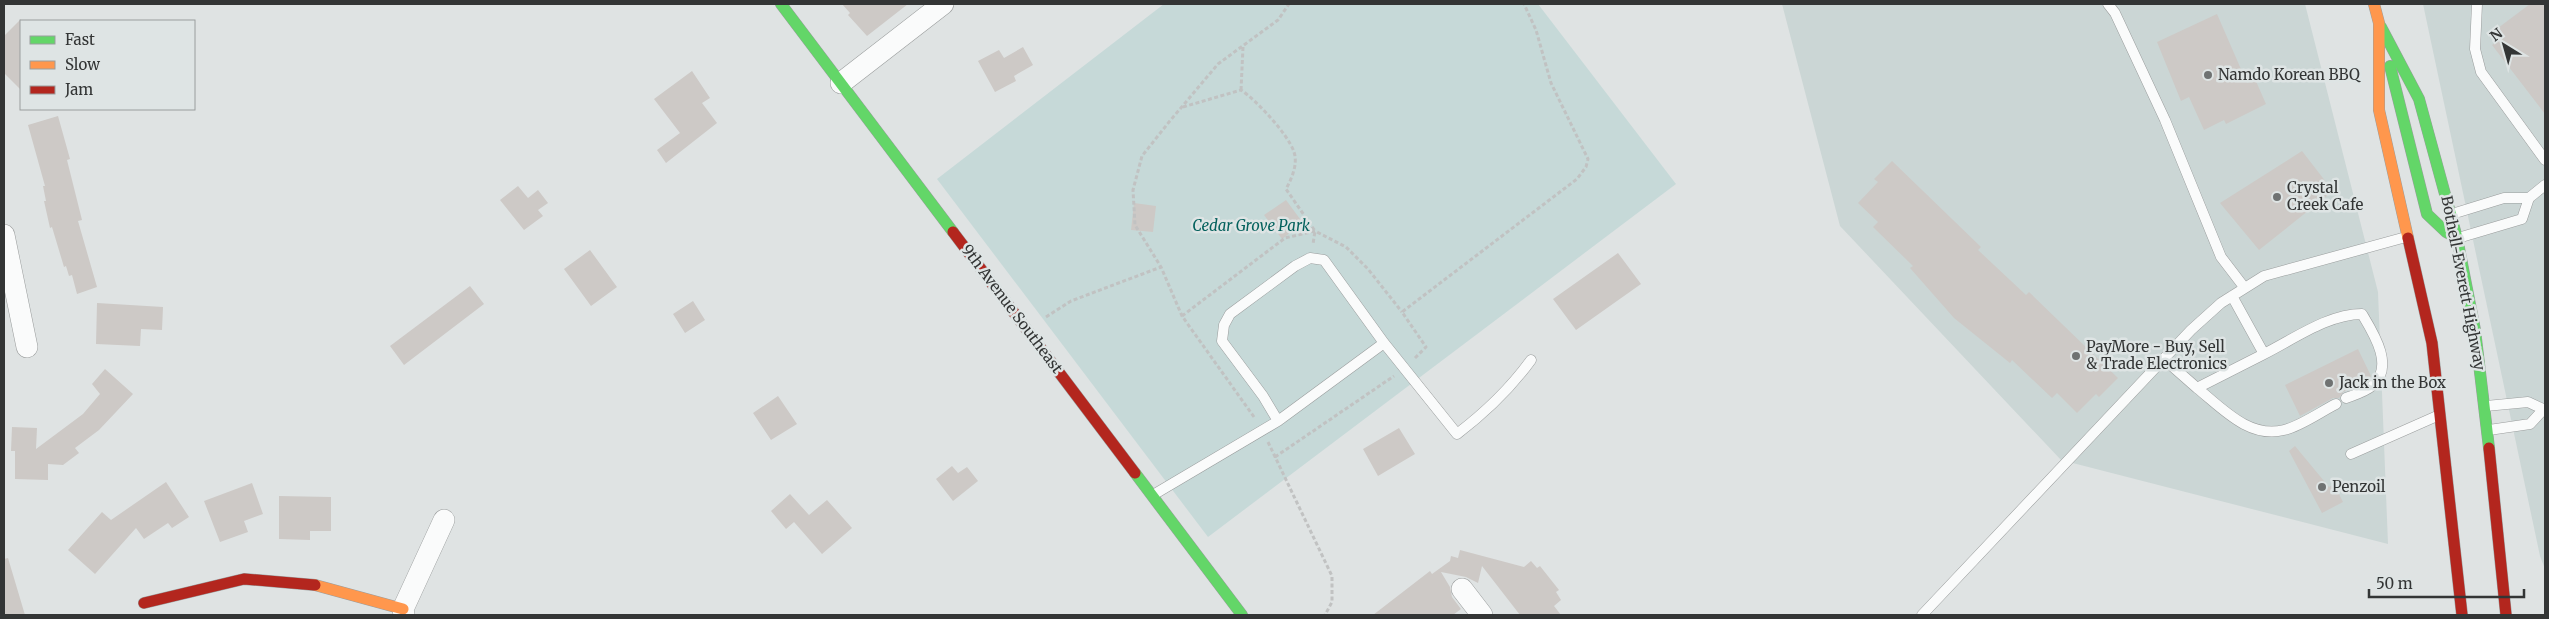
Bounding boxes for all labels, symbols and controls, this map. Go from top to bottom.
legend [20,20,195,110]
north arrow [2479,20,2529,70]
text: N [2486,24,2506,45]
text: Fast [65,30,95,49]
text: Slow [65,55,100,74]
place label: Namdo Korean BBQ [2218,65,2361,84]
marker: Namdo Korean BBQ [2202,69,2214,81]
text: Jam [64,80,93,99]
place label: Crystal Creek Cafe [2287,178,2363,214]
marker: Crystal Creek Cafe [2271,191,2283,203]
street label: Bothell-Everett Highway [2437,194,2490,372]
park label: Cedar Grove Park [1192,216,1311,235]
street label: 9th Avenue Southeast [958,241,1067,377]
place label: PayMore - Buy, Sell & Trade Electronics [2086,337,2227,373]
marker: PayMore - Buy, Sell & Trade Electronics [2070,350,2082,362]
place label: Jack in the Box [2338,373,2446,392]
marker: Jack in the Box [2323,377,2335,389]
place label: Penzoil [2332,477,2386,496]
marker: Penzoil [2316,481,2328,493]
scale bar [2369,566,2524,598]
text: 50 m [2376,574,2413,593]

